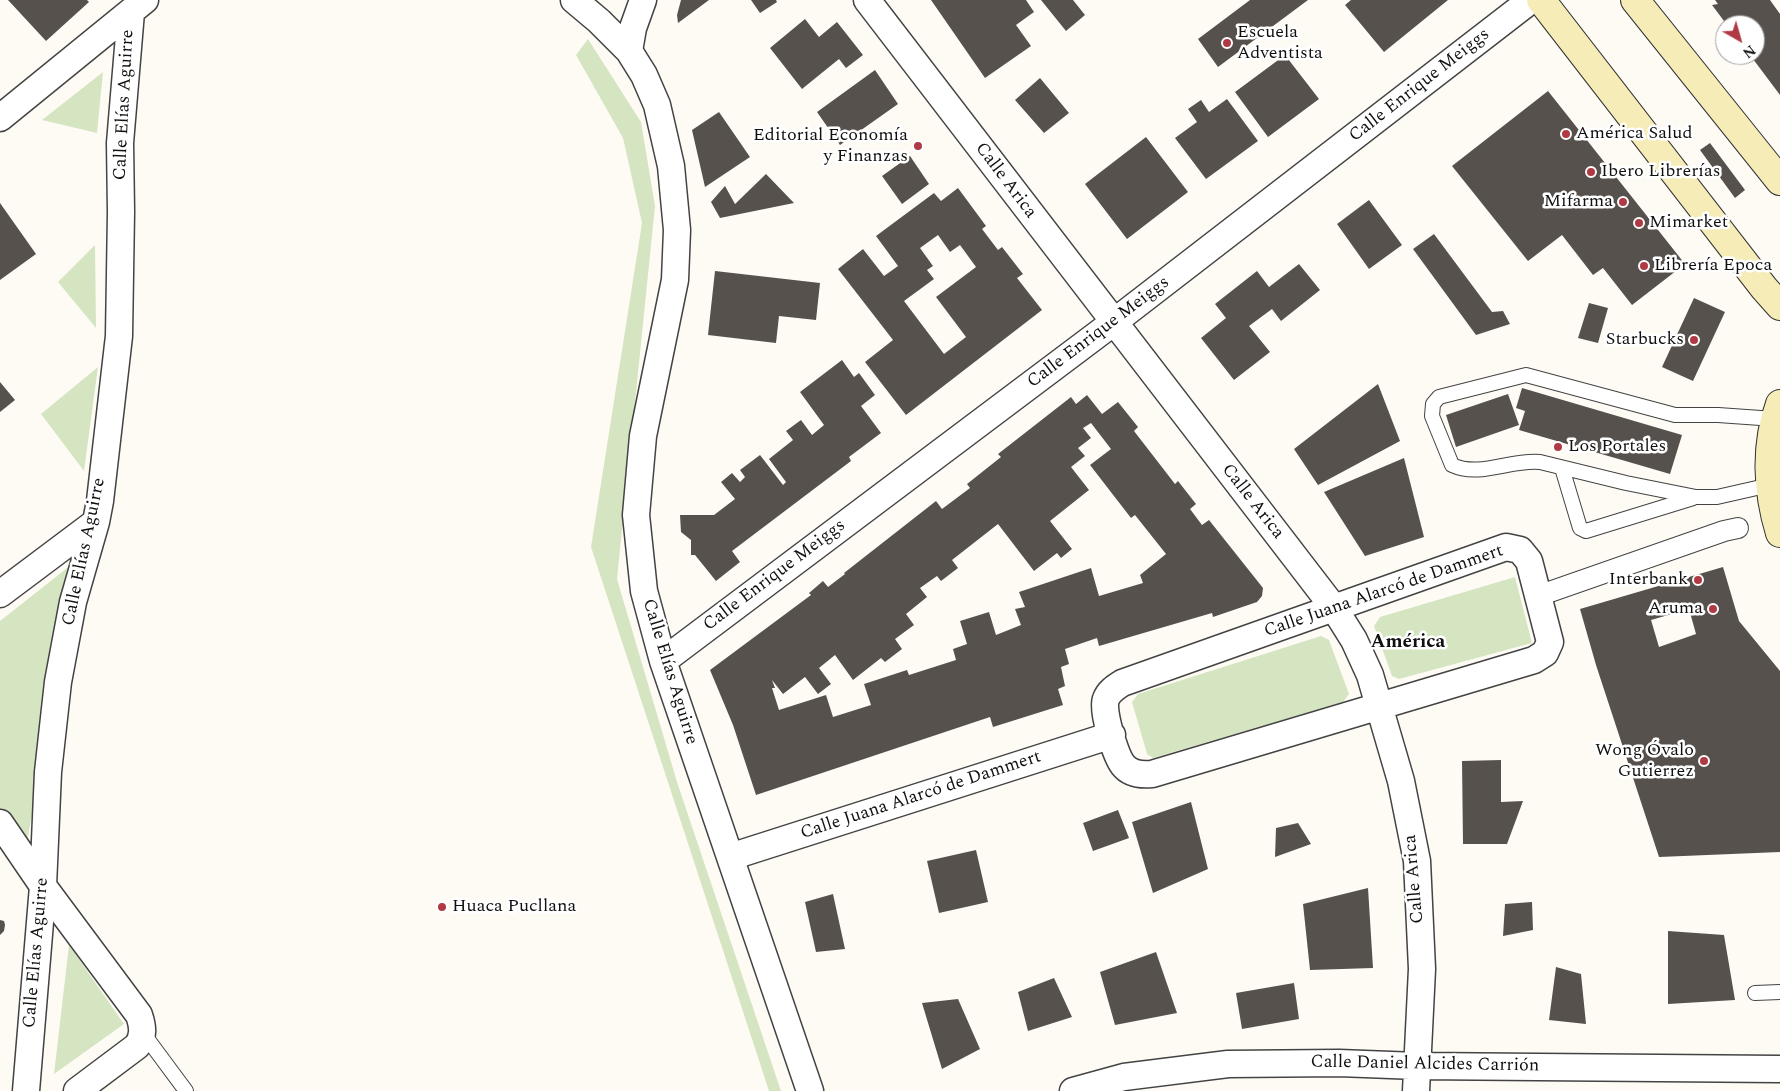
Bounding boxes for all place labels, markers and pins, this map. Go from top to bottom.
place label: Escuela Adventista [1237,22,1323,64]
marker: Escuela Adventista [1221,37,1233,49]
place label: América Salud [1576,123,1692,145]
place label: Editorial Economía y Finanzas [753,125,908,168]
marker: América Salud [1560,128,1572,140]
marker: Editorial Economía y Finanzas [912,140,924,152]
place label: Ibero Librerías [1601,161,1721,183]
marker: Ibero Librerías [1585,166,1597,178]
place label: Mifarma [1544,191,1613,213]
marker: Mifarma [1617,196,1629,208]
place label: Mimarket [1649,212,1728,234]
marker: Mimarket [1633,217,1645,229]
place label: Librería Epoca [1654,255,1772,277]
marker: Librería Epoca [1638,260,1650,272]
place label: Starbucks [1606,329,1684,351]
marker: Starbucks [1688,334,1700,346]
place label: Los Portales [1568,436,1666,458]
marker: Los Portales [1552,441,1564,453]
place label: Interbank [1609,569,1688,591]
marker: Interbank [1692,574,1704,586]
place label: Aruma [1648,598,1703,620]
marker: Aruma [1707,603,1719,615]
place label: Wong Óvalo Gutierrez [1595,740,1694,782]
marker: Wong Óvalo Gutierrez [1698,755,1710,767]
place label: Huaca Pucllana [452,896,576,918]
marker: Huaca Pucllana [436,901,448,913]

